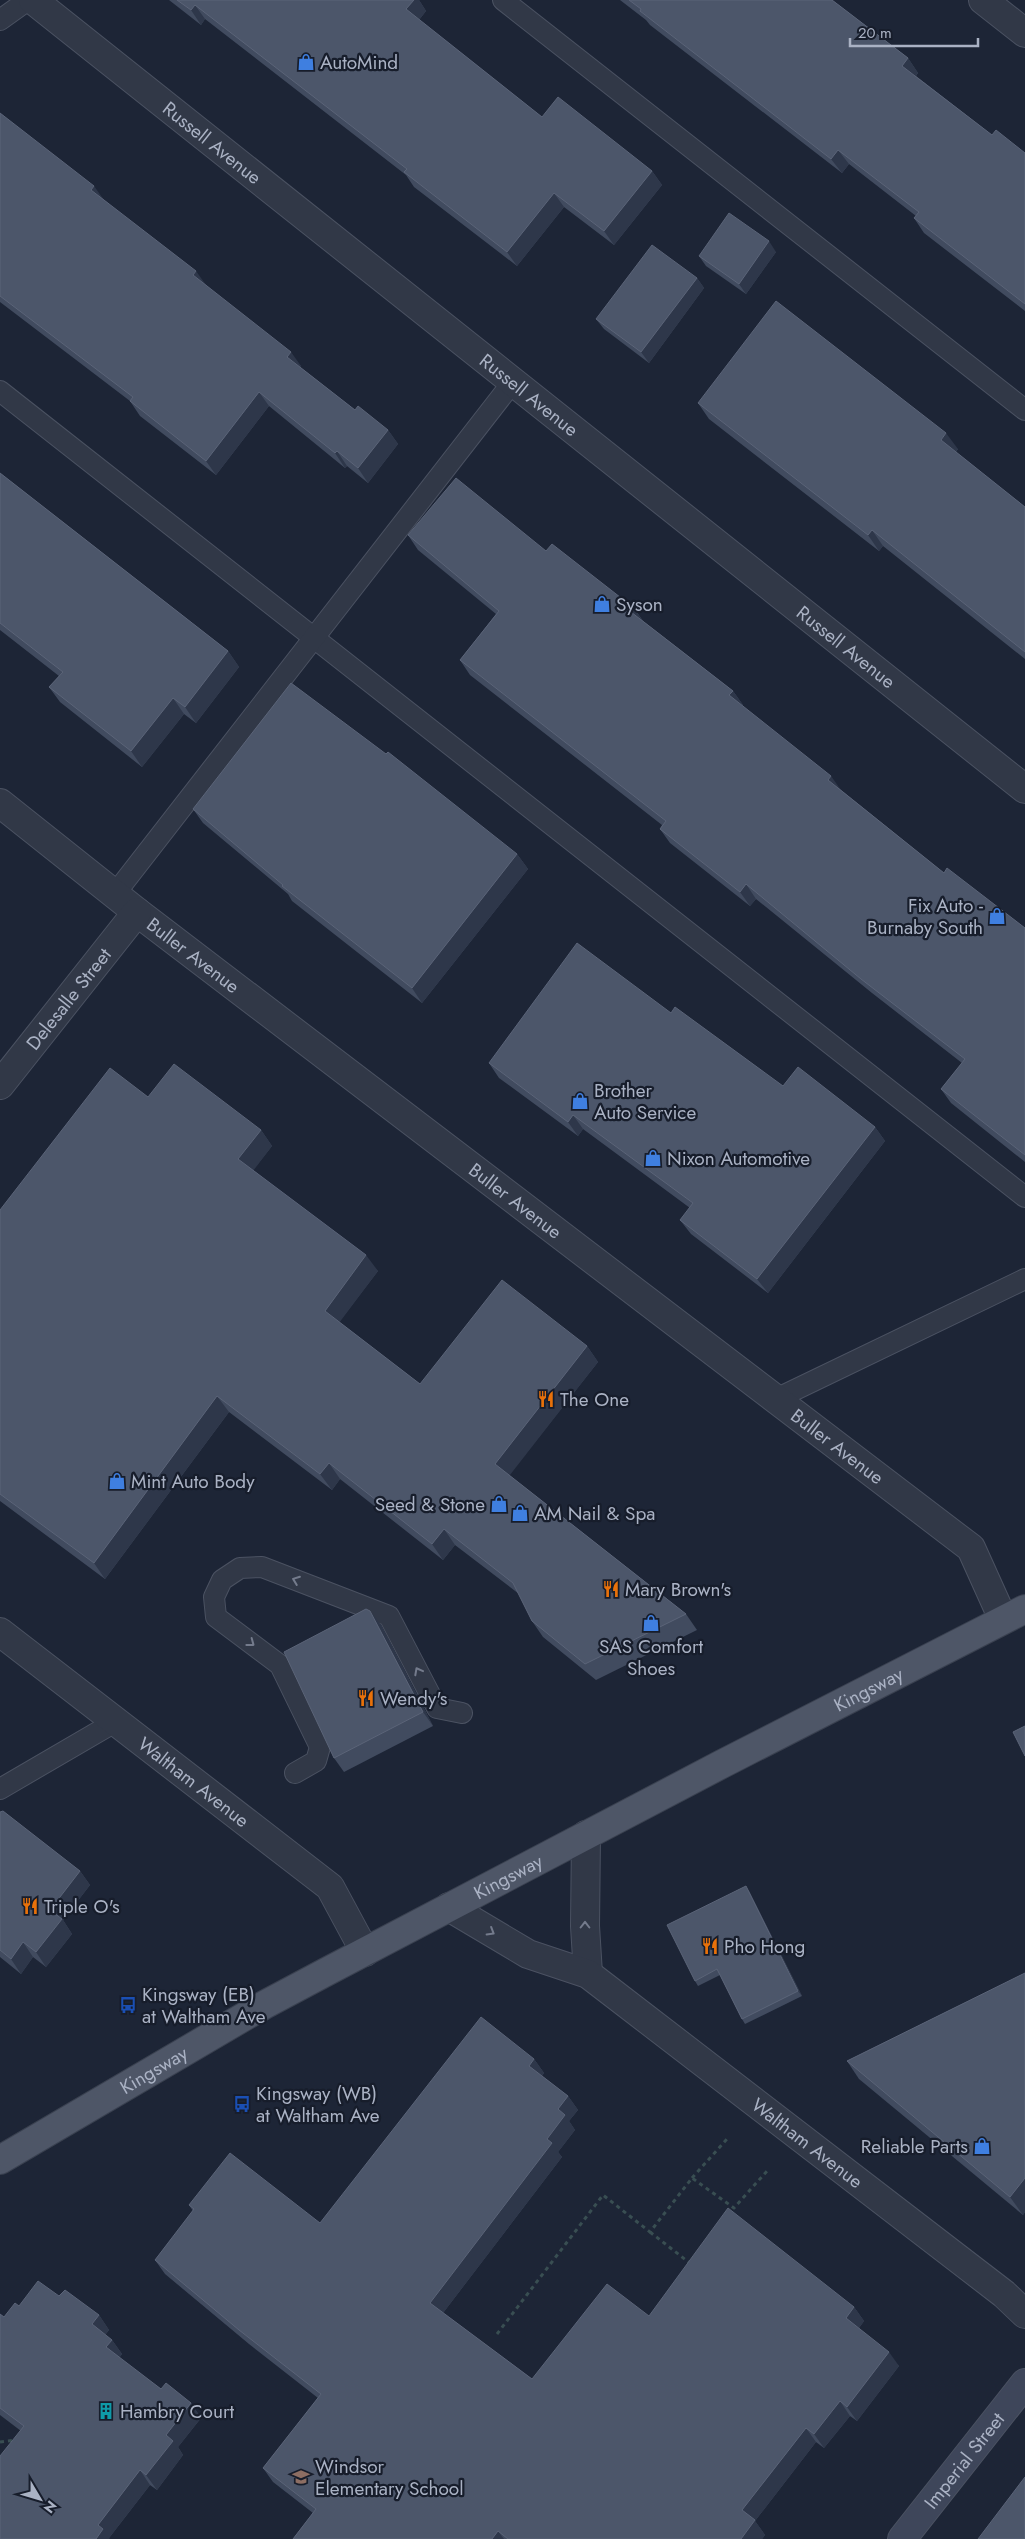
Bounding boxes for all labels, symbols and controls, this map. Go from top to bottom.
scale bar [850,15,978,47]
text: 20 m [858,22,892,44]
place label: AutoMind [320,49,398,76]
shop icon: AutoMind [296,52,316,72]
street label: Russell Avenue [157,95,267,191]
street label: Russell Avenue [474,347,584,443]
place label: Syson [616,591,663,618]
shop icon: Syson [592,594,612,614]
street label: Russell Avenue [791,599,901,695]
place label: Fix Auto - Burnaby South [867,892,983,941]
shop icon: Fix Auto - Burnaby South [987,906,1007,926]
street label: Buller Avenue [141,911,245,1000]
street label: Delesalle Street [20,942,118,1056]
place label: Brother Auto Service [594,1077,696,1126]
shop icon: Brother Auto Service [570,1091,590,1111]
place label: Nixon Automotive [667,1145,810,1172]
shop icon: Nixon Automotive [643,1148,663,1168]
street label: Buller Avenue [463,1157,567,1245]
place label: The One [560,1386,629,1413]
restaurant icon: The One [536,1389,556,1409]
street label: Buller Avenue [785,1402,890,1491]
place label: Mint Auto Body [131,1468,255,1495]
shop icon: Mint Auto Body [107,1471,127,1491]
place label: Seed & Stone [375,1491,485,1518]
shop icon: Seed & Stone [489,1494,509,1514]
place label: AM Nail & Spa [534,1500,655,1527]
shop icon: AM Nail & Spa [510,1503,530,1523]
one-way arrow [292,1576,301,1586]
place label: Mary Brown's [625,1576,731,1603]
restaurant icon: Mary Brown's [601,1579,621,1599]
shop icon: SAS Comfort Shoes [641,1613,661,1633]
place label: SAS Comfort Shoes [599,1633,704,1682]
one-way arrow [245,1637,255,1646]
street label: Kingsway [829,1660,908,1719]
one-way arrow [414,1668,424,1677]
place label: Wendy's [380,1685,448,1712]
restaurant icon: Wendy's [356,1688,376,1708]
street label: Waltham Avenue [132,1731,255,1834]
street label: Kingsway [469,1847,548,1906]
place label: Triple O's [44,1893,120,1920]
restaurant icon: Triple O's [20,1896,40,1916]
one-way arrow [580,1921,590,1928]
one-way arrow [485,1926,494,1936]
place label: Pho Hong [724,1933,805,1960]
restaurant icon: Pho Hong [700,1936,720,1956]
place label: Kingsway (EB) at Waltham Ave [142,1981,266,2030]
bus stop icon: Kingsway (EB) at Waltham Ave [118,1995,138,2015]
street label: Kingsway [115,2040,193,2101]
place label: Kingsway (WB) at Waltham Ave [256,2080,380,2129]
street label: Waltham Avenue [746,2092,869,2195]
bus stop icon: Kingsway (WB) at Waltham Ave [232,2094,252,2114]
place label: Reliable Parts [861,2133,968,2160]
shop icon: Reliable Parts [972,2136,992,2156]
place label: Hambry Court [120,2398,234,2425]
building icon: Hambry Court [96,2401,116,2421]
street label: Imperial Street [918,2406,1011,2515]
place label: Windsor Elementary School [315,2453,464,2502]
school or university icon: Windsor Elementary School [291,2467,311,2487]
north arrow [15,2474,65,2524]
text: N [39,2496,62,2518]

